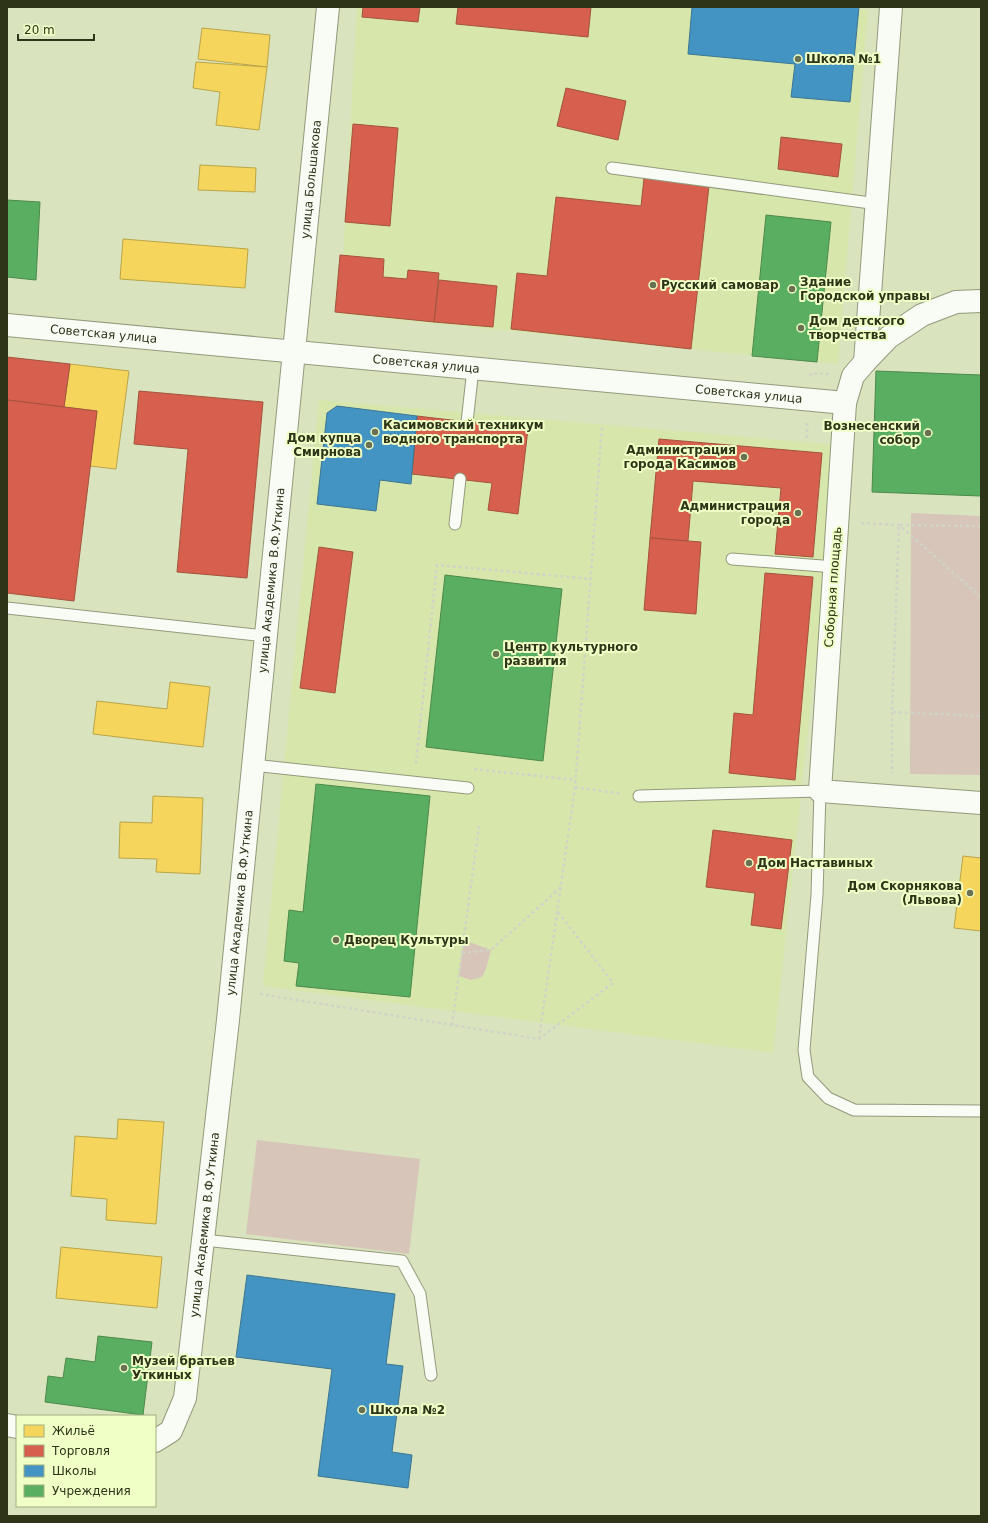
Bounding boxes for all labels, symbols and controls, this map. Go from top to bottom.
scale bar [18,16,94,42]
text: 20 m [24,23,55,37]
place label: Школа №1 [806,52,881,66]
marker: Школа №1 [793,54,803,64]
street label: улица Большакова [298,119,324,239]
place label: Здание Городской управы [800,275,930,303]
place label: Русский самовар [661,278,779,292]
marker: Русский самовар [648,280,658,290]
marker: Здание Городской управы [787,284,797,294]
place label: Дом детского творчества [809,314,905,342]
street label: Советская улица [49,322,158,346]
marker: Дом детского творчества [796,323,806,333]
street label: Советская улица [372,352,480,376]
street label: Советская улица [695,382,803,406]
place label: Касимовский техникум водного транспорта [383,418,544,446]
place label: Вознесенский собор [824,419,920,447]
marker: Касимовский техникум водного транспорта [370,427,380,437]
marker: Вознесенский собор [923,428,933,438]
place label: Дом купца Смирнова [287,431,361,459]
marker: Дом купца Смирнова [364,440,374,450]
place label: Администрация города Касимов [624,443,736,471]
marker: Администрация города Касимов [739,452,749,462]
street label: улица Академика В.Ф.Уткина [255,487,288,674]
place label: Администрация города [680,499,790,527]
marker: Администрация города [793,508,803,518]
street label: Соборная площадь [822,526,844,648]
place label: Центр культурного развития [504,640,638,668]
marker: Центр культурного развития [491,649,501,659]
street label: улица Академика В.Ф.Уткина [223,809,256,996]
place label: Дом Наставиных [757,856,873,870]
marker: Дом Наставиных [744,858,754,868]
place label: Дом Скорнякова (Львова) [847,879,962,907]
marker: Дом Скорнякова (Львова) [965,888,975,898]
place label: Дворец Культуры [344,933,469,947]
marker: Дворец Культуры [331,935,341,945]
street label: улица Академика В.Ф.Уткина [187,1131,222,1318]
place label: Музей братьев Уткиных [132,1354,235,1382]
marker: Музей братьев Уткиных [119,1363,129,1373]
place label: Школа №2 [370,1403,445,1417]
marker: Школа №2 [357,1405,367,1415]
legend [16,1415,156,1507]
text: Жильё [52,1424,95,1438]
text: Торговля [51,1444,110,1458]
text: Школы [52,1464,97,1478]
text: Учреждения [52,1484,131,1498]

